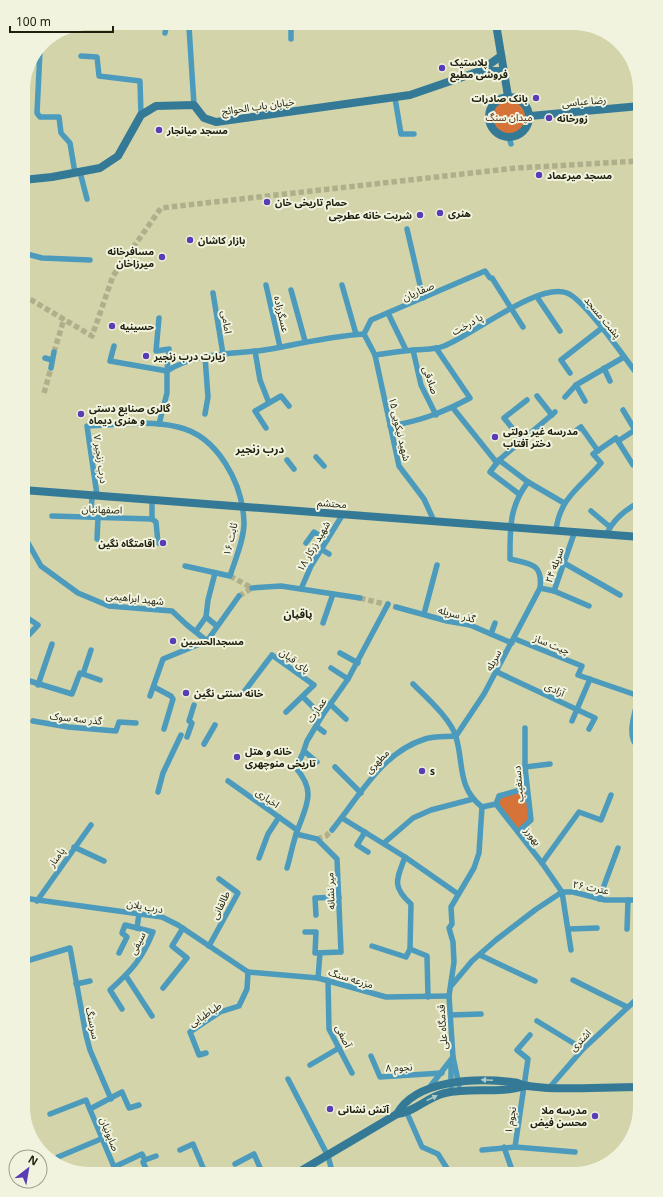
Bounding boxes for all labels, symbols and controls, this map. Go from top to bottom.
scale bar [10,8,113,34]
text: 100 m [16,13,51,30]
place label: پلاستیک فروشی مطیع [450,55,508,83]
marker: پلاستیک فروشی مطیع [437,63,447,73]
place label: بانک صادرات [471,91,528,105]
street label: رضا عباسی [561,92,607,110]
marker: بانک صادرات [531,93,541,103]
street label: خیابان باب الحوائج [221,94,296,119]
park label: میدان سنگ [485,110,533,124]
place label: زورخانه [557,111,588,125]
marker: زورخانه [544,113,554,123]
place label: مسجد میانجار [166,123,228,137]
marker: مسجد میانجار [154,125,164,135]
place label: مسجد میرعماد [547,168,612,182]
marker: مسجد میرعماد [534,170,544,180]
place label: حمام تاریخی خان [275,195,348,210]
marker: حمام تاریخی خان [262,197,272,207]
place label: هنری [448,206,472,220]
place label: شربت خانه عطرچی [329,208,412,223]
marker: هنری [435,208,445,218]
marker: شربت خانه عطرچی [415,210,425,220]
place label: بازار کاشان [198,233,245,247]
marker: بازار کاشان [185,235,195,245]
place label: مسافرخانه میرزاخان [107,244,154,270]
marker: مسافرخانه میرزاخان [157,252,167,262]
street label: صفاریان [400,278,436,304]
street label: پشت مسجد [581,293,625,341]
street label: عسگرزاده [271,294,293,334]
street label: امامی [218,309,236,335]
street label: پا درخت [449,310,485,338]
place label: حسینیه [120,319,155,333]
marker: حسینیه [107,321,117,331]
place label: زیارت درب زنجیر [153,349,226,363]
marker: زیارت درب زنجیر [141,351,151,361]
street label: صادقی [420,364,442,396]
street label: شهید نیکویی ۱۵ [386,396,414,462]
place label: گالری صنایع دستی و هنری دیماه [89,401,171,427]
marker: گالری صنایع دستی و هنری دیماه [76,409,86,419]
place label: مدرسه غیر دولتی دختر آفتاب [503,424,578,450]
marker: مدرسه غیر دولتی دختر آفتاب [490,432,500,442]
street label: درب زنجیر ۷ [91,434,111,485]
district label: درب زنجیر [235,441,285,456]
street label: محتشم [317,495,347,512]
street label: اصفهانیان [82,501,122,517]
street label: شهید زرکار ۱۸ [293,518,333,574]
street label: ثابت ۱۶ [219,521,241,557]
place label: اقامتگاه نگین [98,536,155,550]
marker: اقامتگاه نگین [158,538,168,548]
street label: سرپله ۲۴ [541,545,567,585]
street label: شهید ابراهیمی [105,588,165,608]
street label: گذر سرپله [437,602,478,626]
district label: پاقپان [283,606,313,621]
street label: چیت ساز [531,630,572,658]
place label: مسجدالحسین [181,634,244,648]
marker: مسجدالحسین [168,636,178,646]
street label: پای قپان [277,644,313,676]
street label: سرپله [482,647,505,673]
street label: آزادی [543,678,568,700]
place label: خانه سنتی نگین [194,686,264,700]
marker: خانه سنتی نگین [181,688,191,698]
street label: عمارت [303,695,329,725]
street label: گذر سه سوک [49,708,104,728]
place label: خانه و هتل تاریخی منوچهری [245,744,316,771]
street label: مطهری [362,746,392,776]
marker: خانه و هتل تاریخی منوچهری [232,752,242,762]
place label: s [430,764,435,778]
street label: دستغیب [509,765,527,803]
marker: s [417,766,427,776]
street label: اخباری [253,785,283,811]
street label: بهورز [521,823,545,848]
street label: پامنار [44,844,68,871]
street label: میر نشانه [322,872,338,910]
street label: عترت ۲۶ [572,877,610,897]
street label: طالقانی [207,888,233,922]
street label: درب یلان [126,896,165,916]
street label: سیفی [125,929,149,957]
street label: مزرعه سنگ [327,965,375,991]
street label: طباطبایی [186,998,224,1030]
street label: قدمگاه علی [433,1004,451,1050]
street label: سرسنگ [83,1006,103,1041]
street label: آصفی [333,1022,356,1051]
street label: اشتری [566,1026,594,1054]
street label: نجوم ۸ [385,1059,413,1077]
one-way arrow [481,1077,493,1084]
one-way arrow [427,1095,438,1101]
place label: آتش نشانی [338,1102,390,1116]
place label: مدرسه ملا محسن فیض [530,1103,587,1129]
marker: آتش نشانی [325,1104,335,1114]
street label: نجوم ۱ [501,1105,521,1135]
marker: مدرسه ملا محسن فیض [590,1111,600,1121]
street label: صابونیان [97,1115,123,1153]
north arrow [8,1149,48,1189]
text: N [26,1151,41,1169]

